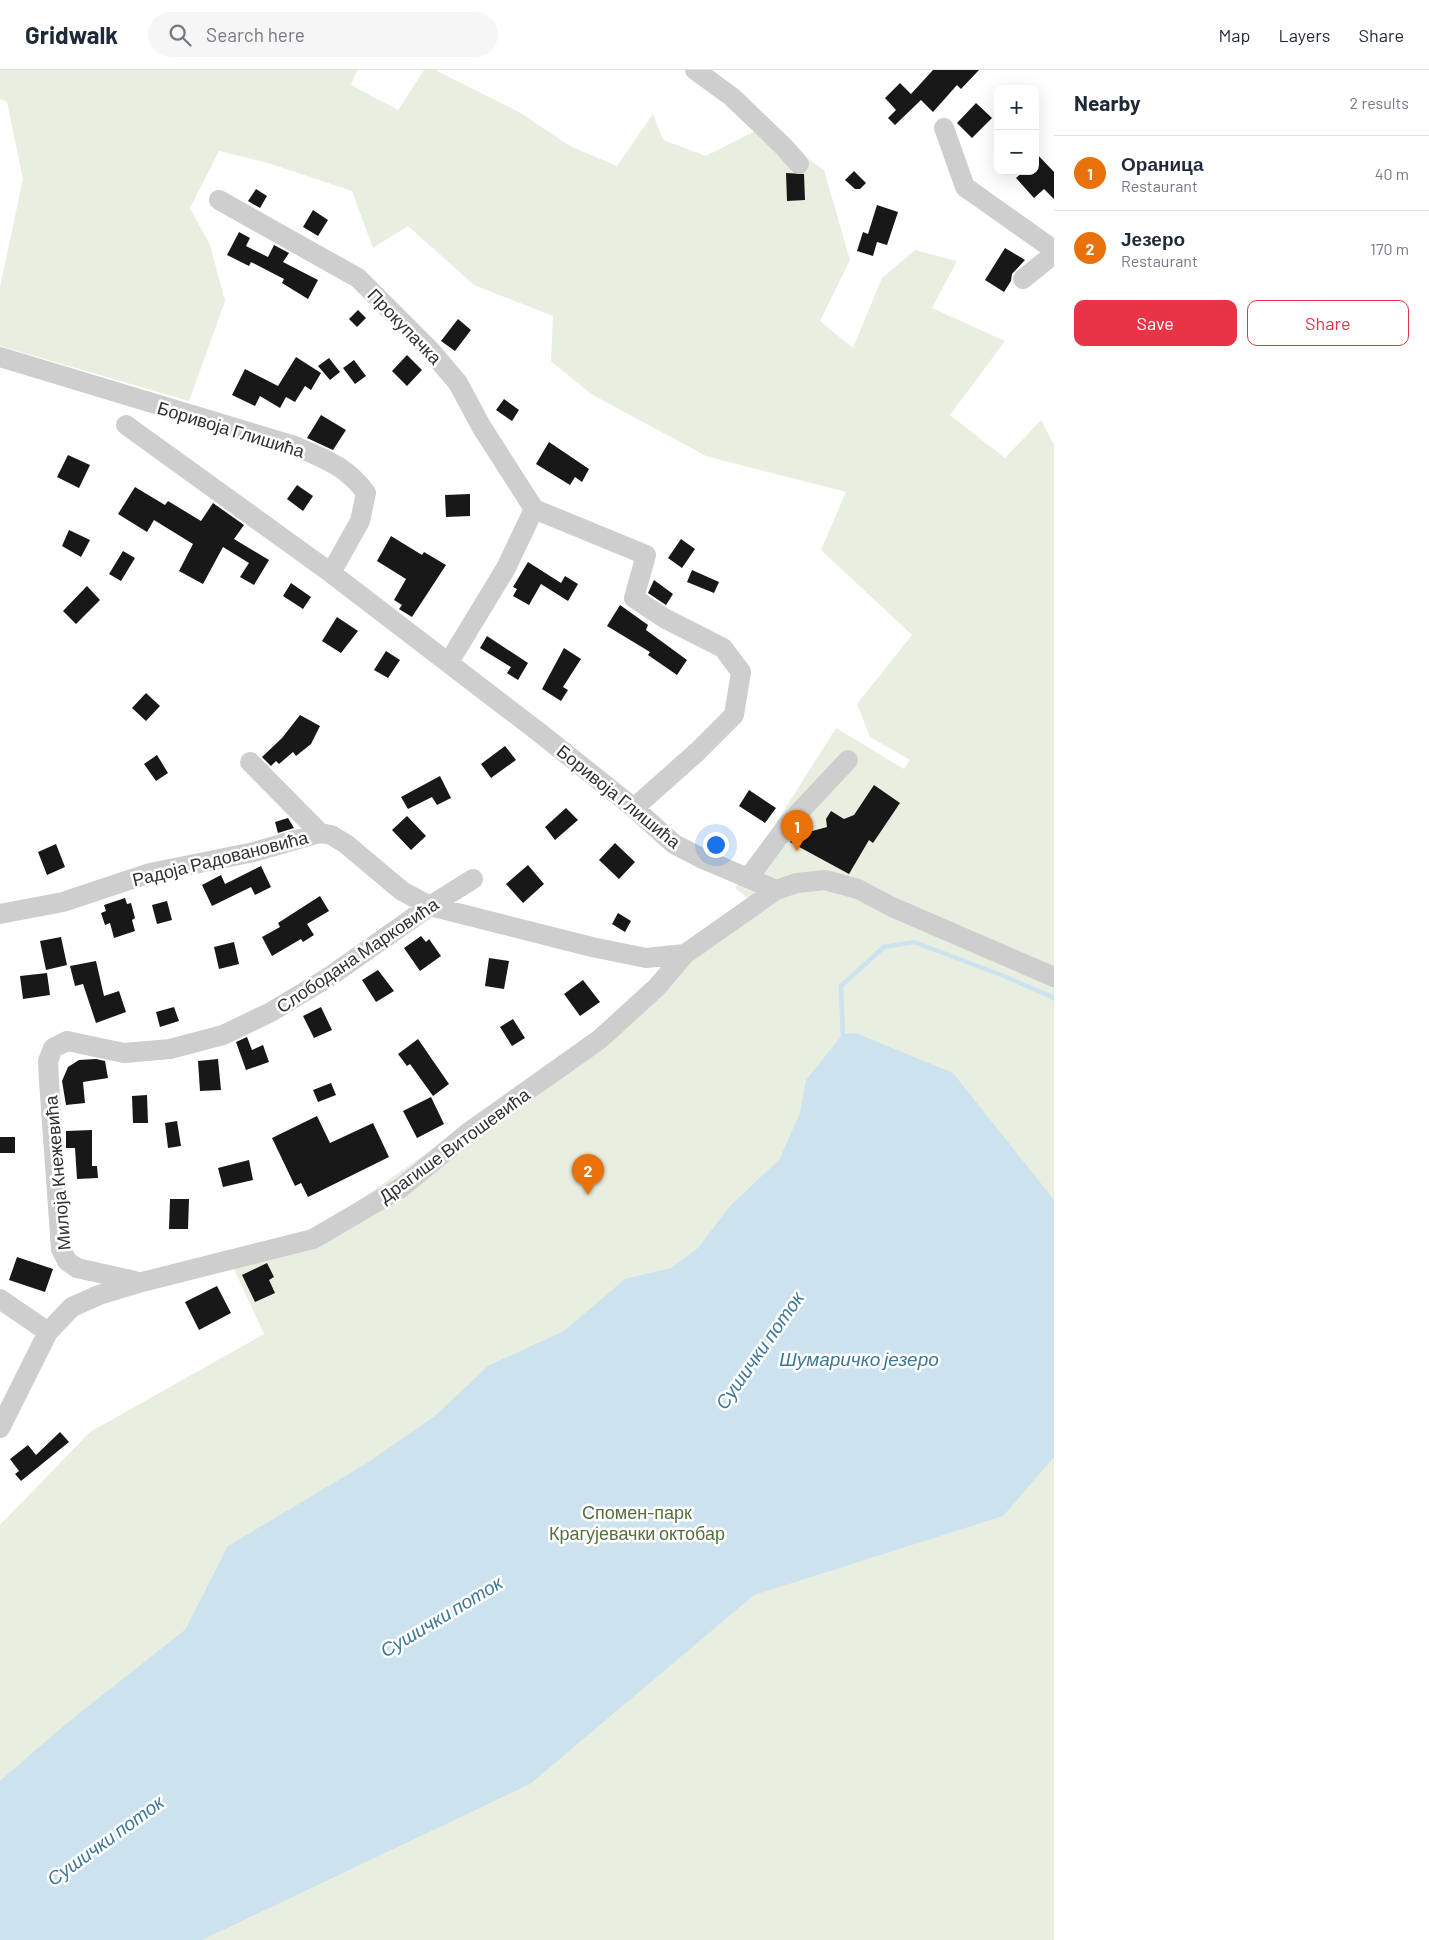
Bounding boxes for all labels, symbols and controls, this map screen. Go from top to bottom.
search box [148,12,498,57]
text: Gridwalk [25,20,118,49]
icon: search [166,21,194,49]
text: Search here [206,23,305,46]
text: Map [1218,24,1250,46]
text: Layers [1278,24,1331,46]
text: Share [1359,24,1404,46]
map controls [994,85,1039,175]
button: + [994,85,1039,130]
text: Nearby [1074,90,1140,115]
text: 2 results [1350,93,1409,112]
button: − [994,130,1039,175]
text: Ораница [1121,152,1204,175]
text: 1 [1087,164,1093,183]
text: 40 m [1375,164,1409,183]
text: Restaurant [1121,176,1198,195]
text: Језеро [1121,227,1185,250]
text: 2 [1086,239,1094,258]
text: 170 m [1370,239,1409,258]
text: Restaurant [1121,251,1198,270]
street label: Прокупачка [363,283,447,369]
button: Save [1074,300,1237,346]
button: Share [1247,300,1409,346]
street label: Боривоја Глишића [155,396,308,462]
street label: Боривоја Глишића [553,739,686,853]
pin: 1 [781,810,813,851]
street label: Радоја Радовановића [130,825,311,890]
your location [703,832,729,858]
street label: Слободана Марковића [272,892,443,1017]
street label: Драгише Витошевића [374,1082,535,1207]
street label: Милоја Кнежевића [39,1094,75,1251]
pin: 2 [572,1154,604,1195]
water label: Сушички поток [710,1286,809,1413]
water label: Шумаричко језеро [779,1347,939,1370]
park label: Спомен-парк Крагујевачки октобар [549,1501,725,1544]
water label: Сушички поток [376,1570,507,1662]
water label: Сушички поток [42,1789,169,1890]

